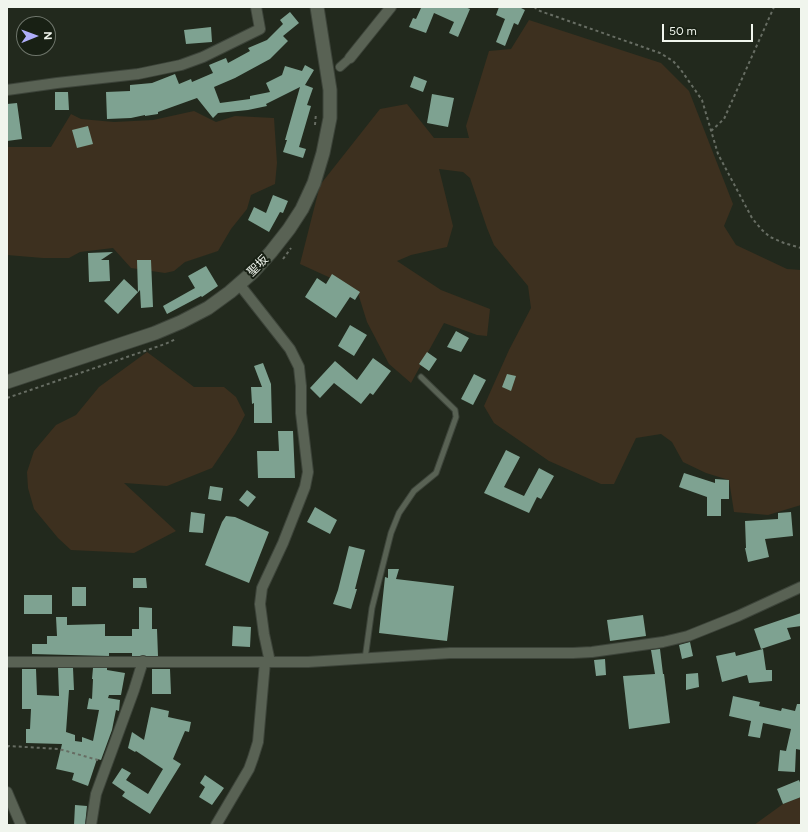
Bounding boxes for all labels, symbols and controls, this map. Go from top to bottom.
north arrow [16,16,56,56]
scale bar [664,16,755,42]
text: 50 m [669,24,697,38]
text: N [41,31,54,40]
street label: 聖坂 [244,252,272,280]

